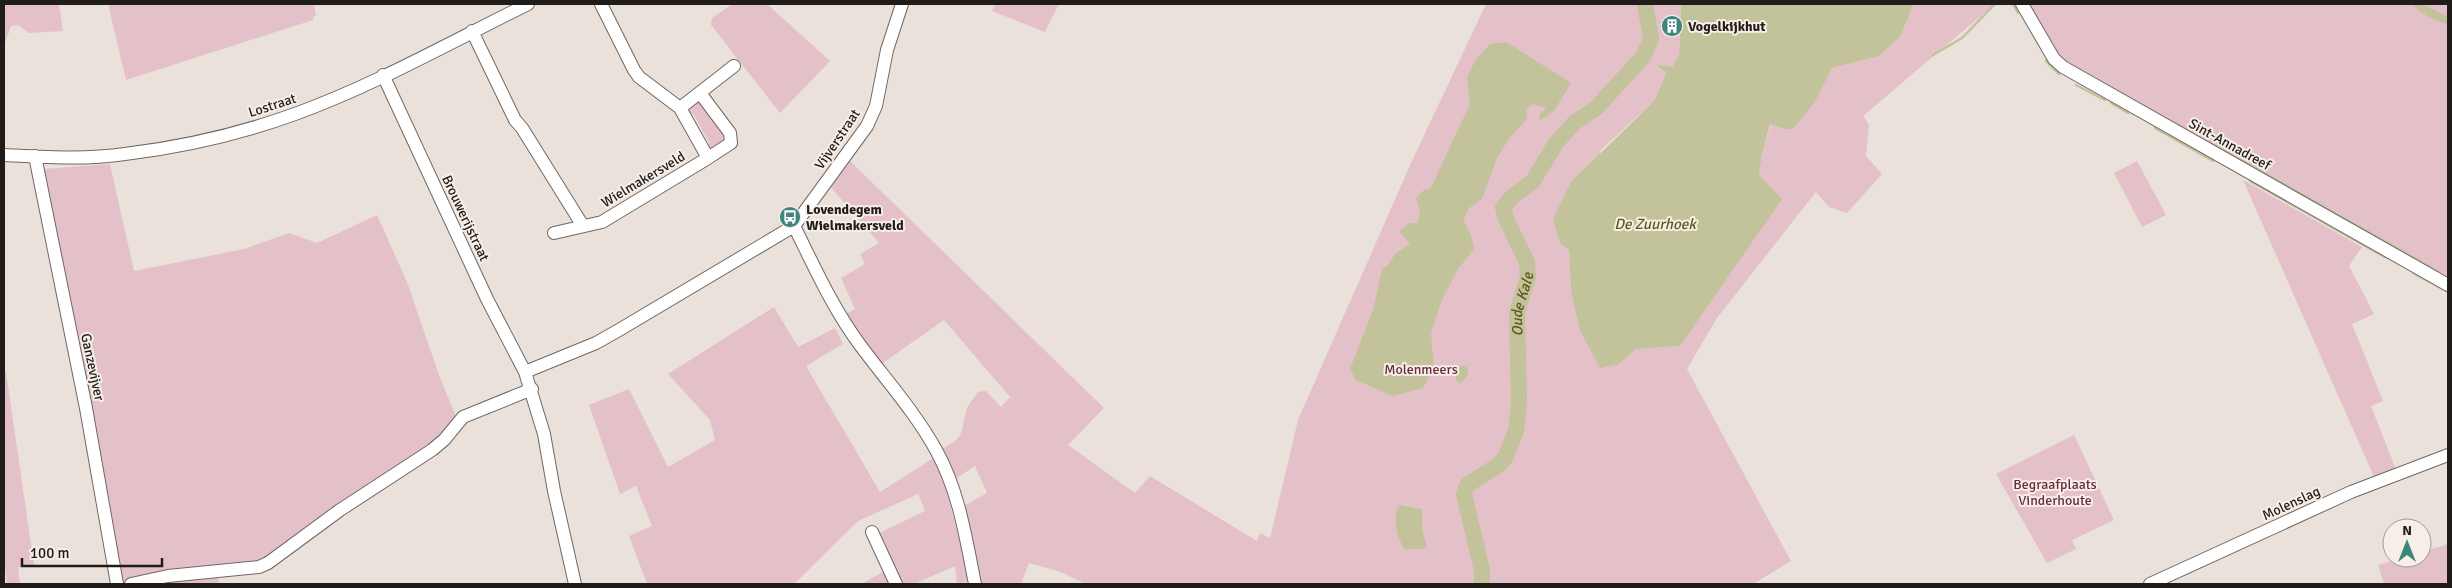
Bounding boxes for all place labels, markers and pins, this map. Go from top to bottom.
building icon: Vogelkijkhut [1660,14,1684,38]
place label: Vogelkijkhut [1688,18,1766,35]
place label: Lovendegem Wielmakersveld [806,201,904,234]
bus stop icon: Lovendegem Wielmakersveld [778,205,802,229]

